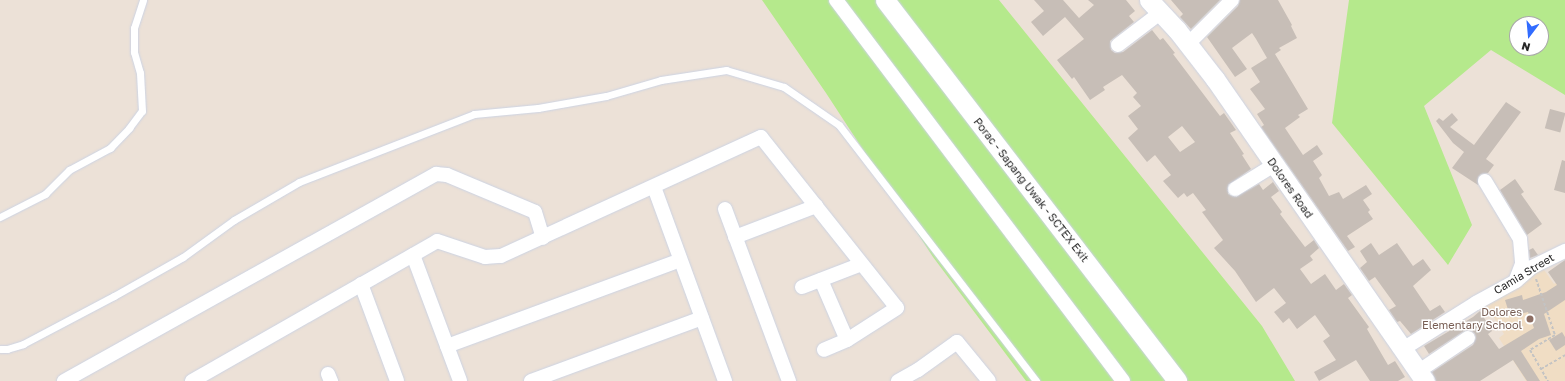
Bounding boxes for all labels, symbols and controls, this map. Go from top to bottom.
north arrow [1509,16,1549,56]
text: N [1520,40,1532,54]
street label: Porac - Sapang Uwak - SCTEX Exit [971,115,1091,265]
street label: Dolores Road [1264,155,1316,221]
street label: Camia Street [1491,251,1557,297]
place label: Dolores Elementary School [1422,306,1522,332]
marker: Dolores Elementary School [1525,314,1535,324]

